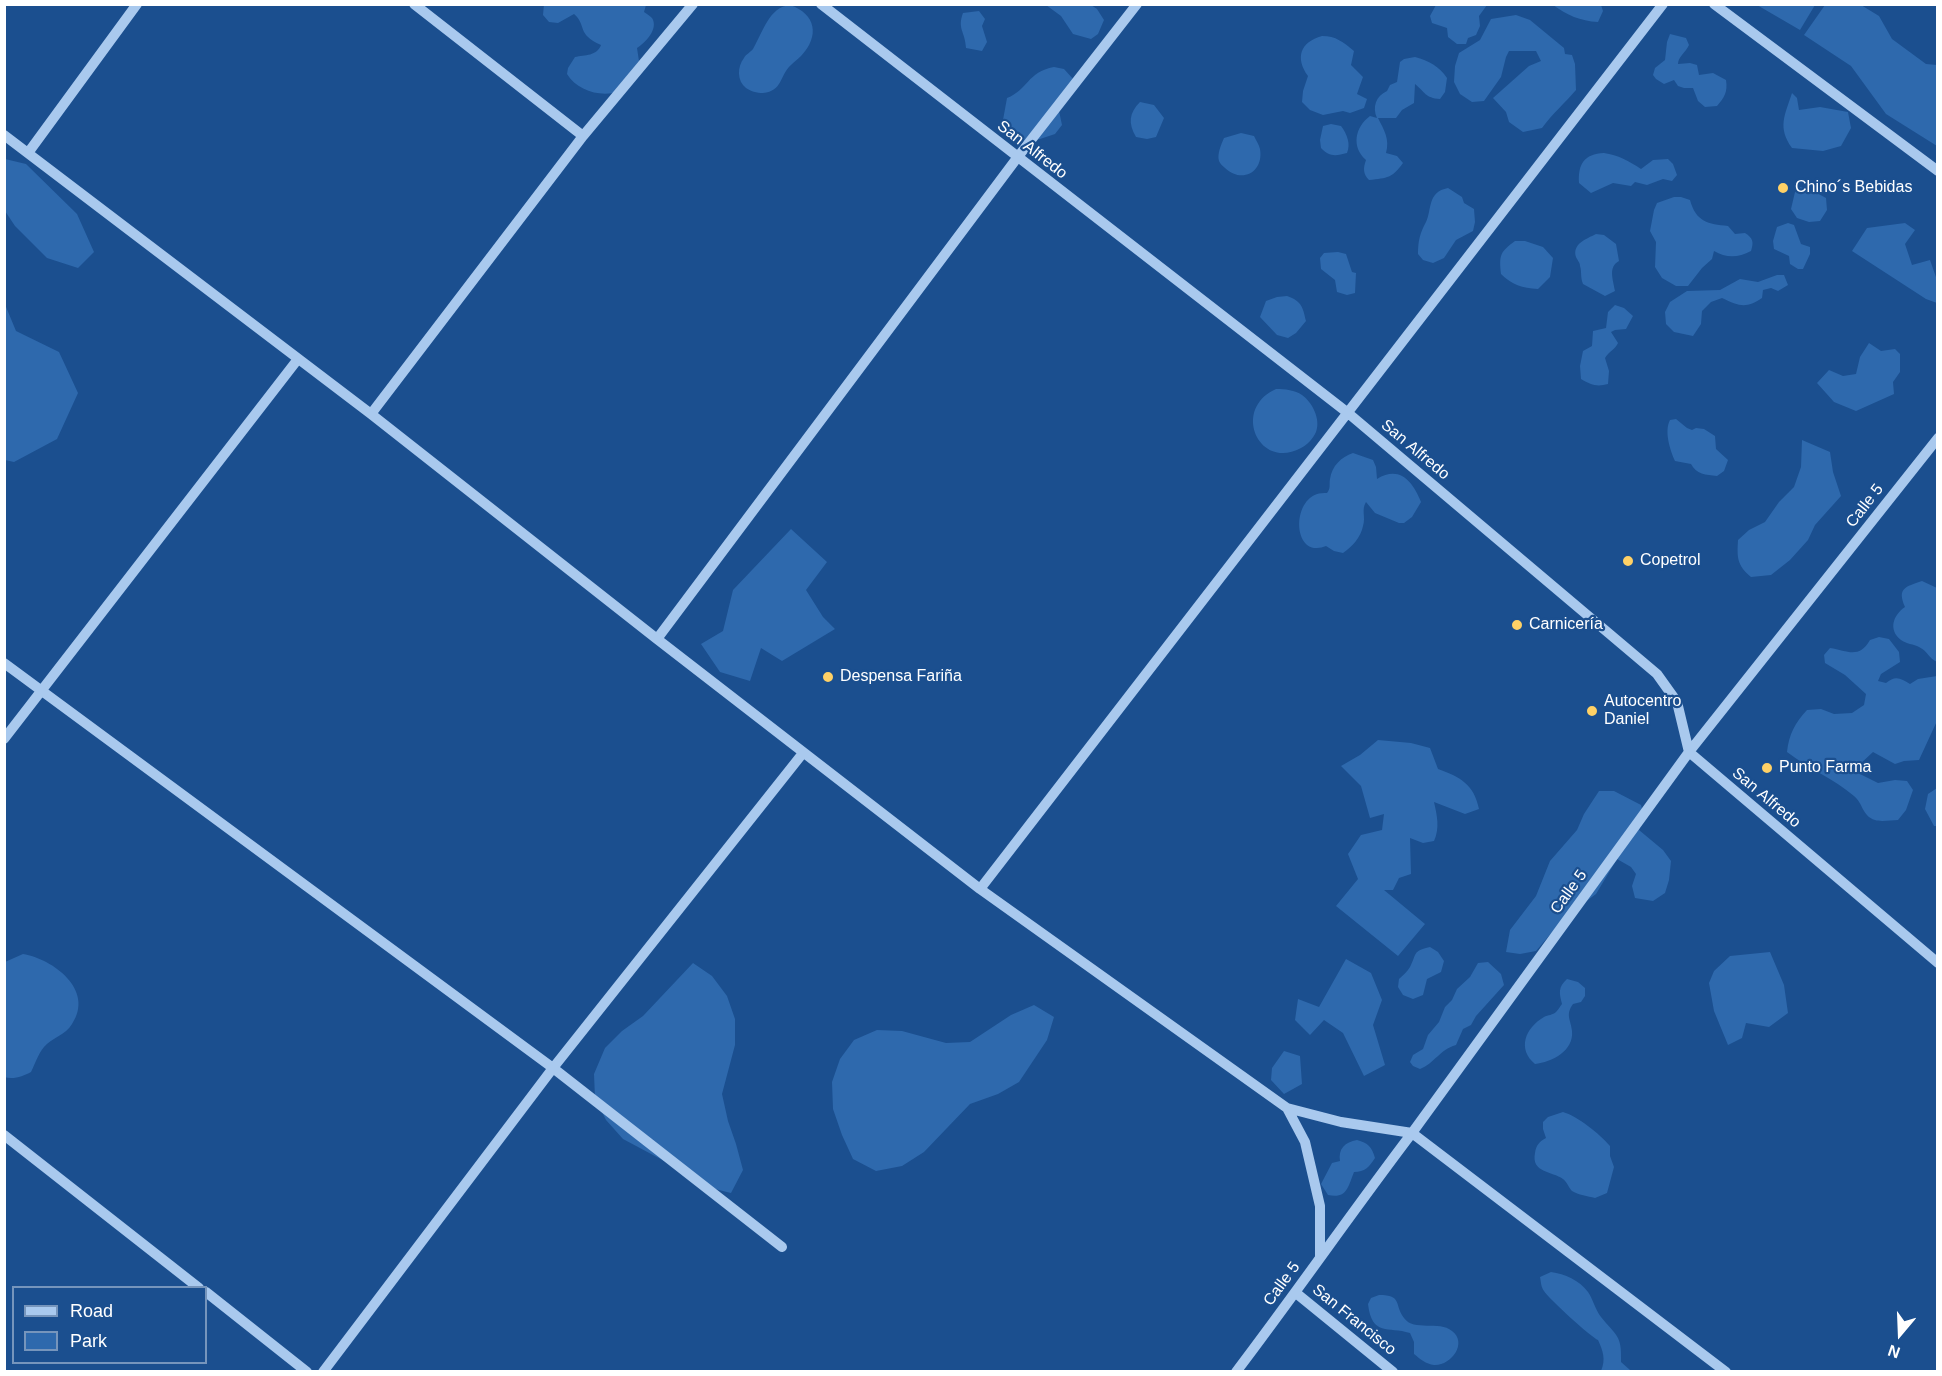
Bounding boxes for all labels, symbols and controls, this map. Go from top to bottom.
street label: San Alfredo [993,117,1071,183]
place label: Chino´s Bebidas [1795,178,1912,198]
marker: Chino´s Bebidas [1776,181,1790,195]
street label: San Alfredo [1377,416,1453,484]
street label: Calle 5 [1842,480,1888,532]
place label: Copetrol [1640,551,1700,571]
marker: Copetrol [1621,554,1635,568]
place label: Carnicería [1529,615,1603,635]
marker: Carnicería [1510,618,1524,632]
place label: Despensa Fariña [840,667,962,687]
marker: Despensa Fariña [821,670,835,684]
place label: Autocentro Daniel [1604,692,1681,730]
marker: Autocentro Daniel [1585,704,1599,718]
place label: Punto Farma [1779,758,1871,778]
marker: Punto Farma [1760,761,1774,775]
street label: San Alfredo [1728,764,1804,832]
street label: Calle 5 [1547,866,1591,918]
street label: Calle 5 [1260,1258,1304,1310]
street label: San Francisco [1308,1280,1400,1360]
legend [12,1286,207,1364]
text: Road [70,1301,113,1321]
north arrow [1870,1304,1930,1364]
text: Park [70,1331,107,1351]
text: N [1886,1342,1902,1361]

